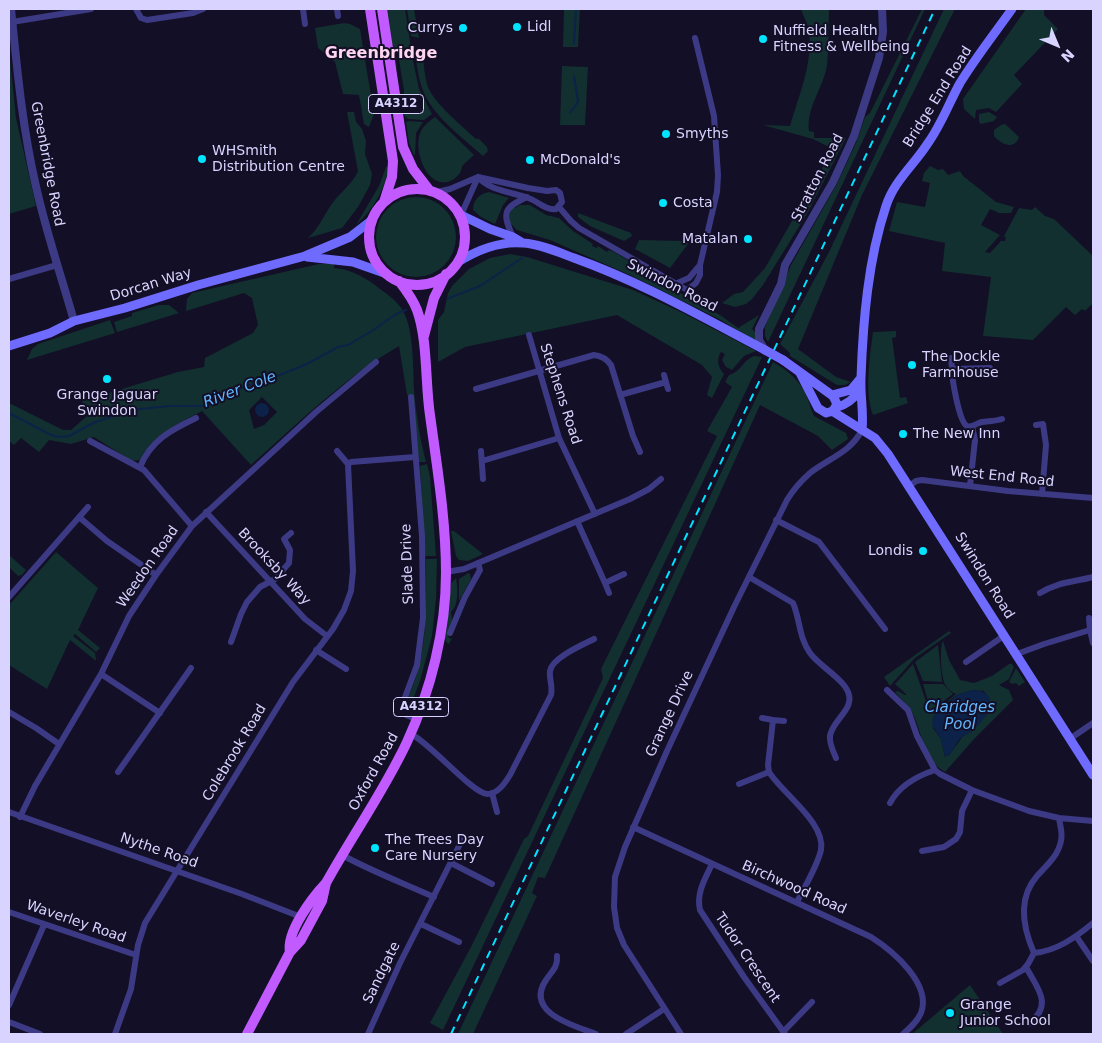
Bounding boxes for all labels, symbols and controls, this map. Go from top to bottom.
place label: Lidl [527,19,551,35]
place label: Currys [408,20,453,36]
north arrow [1032,20,1082,70]
marker: Lidl [511,21,523,33]
marker: Currys [457,22,469,34]
place label: Nuffield Health Fitness & Wellbeing [773,23,910,56]
marker: Nuffield Health Fitness & Wellbeing [757,33,769,45]
street label: Bridge End Road [900,43,976,151]
district label: Greenbridge [325,44,437,64]
text: N [1058,46,1077,65]
road number: A4312 [368,95,424,114]
street label: Greenbridge Road [27,100,67,228]
place label: Smyths [676,126,728,142]
marker: Smyths [660,128,672,140]
street label: Stratton Road [789,131,847,225]
place label: WHSmith Distribution Centre [212,143,345,176]
place label: McDonald's [540,152,620,168]
marker: WHSmith Distribution Centre [196,153,208,165]
marker: McDonald's [524,154,536,166]
place label: Costa [673,195,713,211]
marker: Costa [657,197,669,209]
place label: Matalan [682,231,738,247]
marker: Matalan [742,233,754,245]
street label: Swindon Road [624,256,720,316]
street label: Dorcan Way [108,265,194,305]
street label: Stephens Road [536,341,584,447]
place label: The Dockle Farmhouse [922,349,1000,382]
marker: The Dockle Farmhouse [906,359,918,371]
water label: River Cole [201,368,279,412]
marker: Grange Jaguar Swindon [101,373,113,385]
place label: Grange Jaguar Swindon [57,387,157,420]
place label: The New Inn [913,426,1000,442]
marker: The New Inn [897,428,909,440]
street label: West End Road [949,463,1055,491]
street label: Weedon Road [114,523,182,611]
street label: Slade Drive [398,523,418,605]
street label: Brooksby Way [234,525,314,609]
street label: Swindon Road [951,530,1017,622]
place label: Londis [868,543,913,559]
marker: Londis [917,545,929,557]
street label: Grange Drive [643,668,697,760]
road number: A4312 [394,698,448,716]
water label: Claridges Pool [925,699,995,734]
street label: Colebrook Road [199,702,271,804]
street label: Oxford Road [346,730,402,814]
street label: Nythe Road [118,830,200,872]
place label: The Trees Day Care Nursery [385,832,484,864]
marker: The Trees Day Care Nursery [369,842,381,854]
street label: Birchwood Road [739,857,849,919]
street label: Waverley Road [24,897,128,947]
street label: Tudor Crescent [711,910,783,1006]
street label: Sandgate [360,939,404,1007]
place label: Grange Junior School [960,997,1051,1030]
marker: Grange Junior School [944,1007,956,1019]

